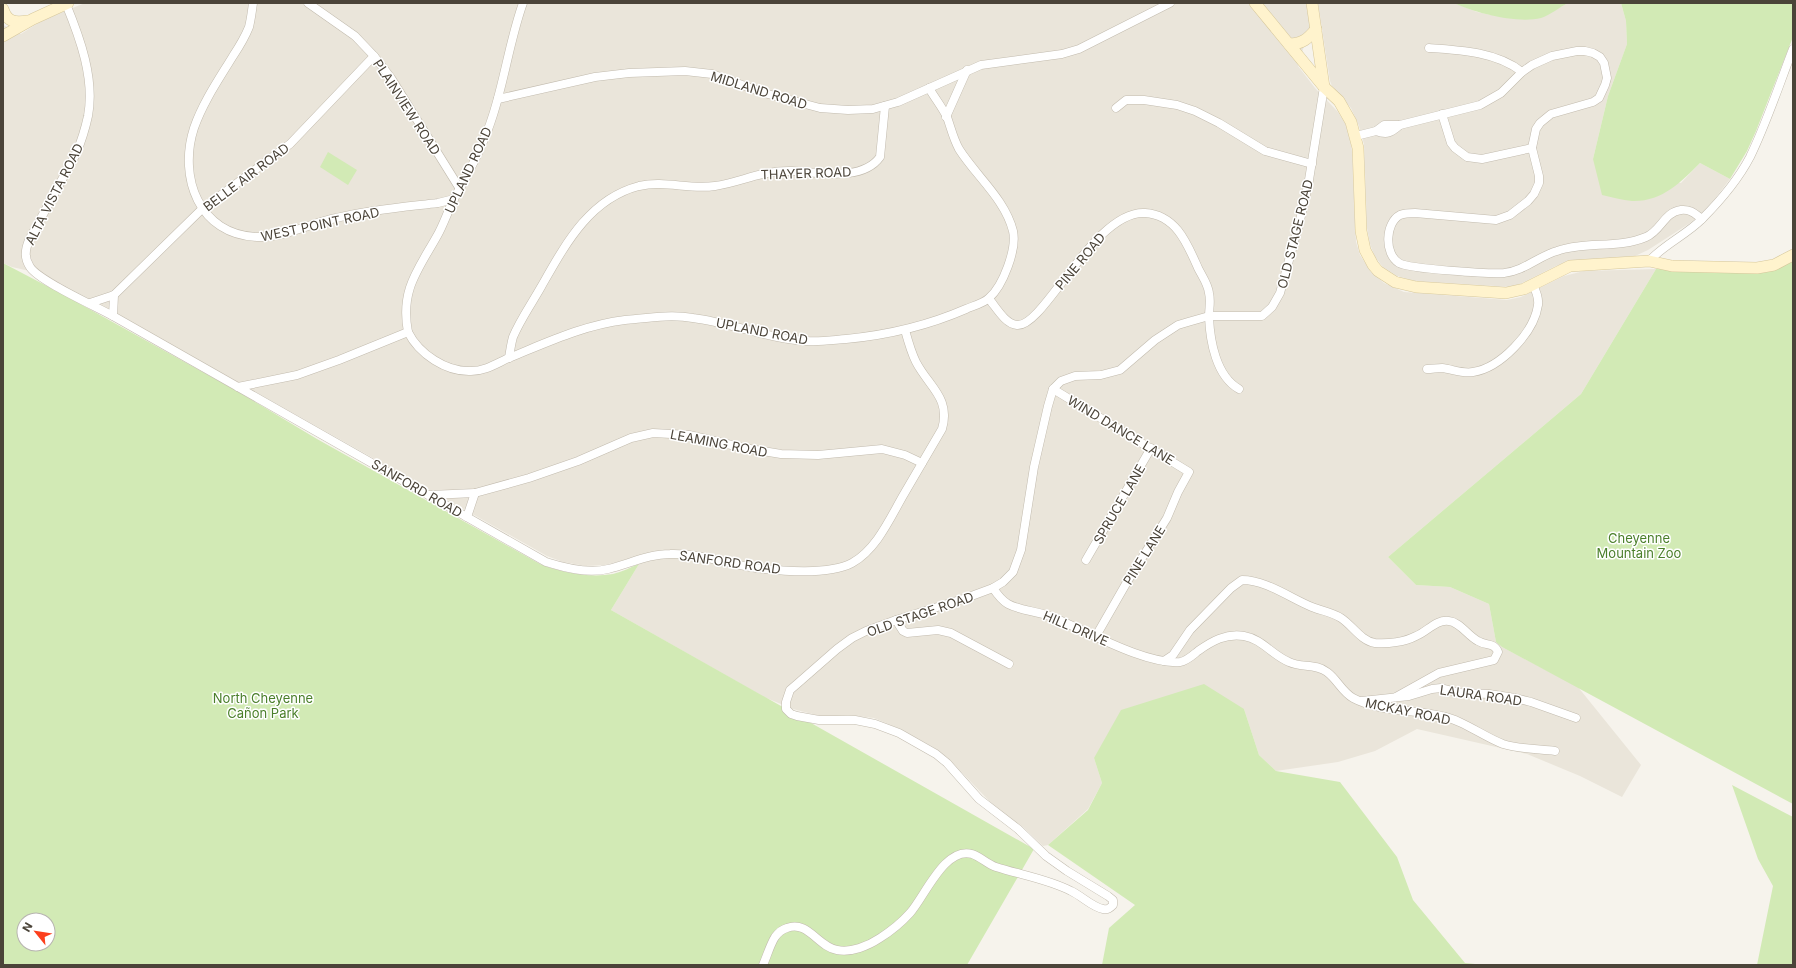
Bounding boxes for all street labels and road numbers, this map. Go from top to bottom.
street label: PLAINVIEW ROAD [370,56,444,158]
street label: MIDLAND ROAD [709,68,809,112]
street label: UPLAND ROAD [441,124,495,216]
street label: BELLE AIR ROAD [200,140,292,214]
street label: ALTA VISTA ROAD [21,141,87,247]
street label: THAYER ROAD [760,163,852,183]
street label: OLD STAGE ROAD [1274,178,1316,290]
street label: WEST POINT ROAD [259,204,381,244]
street label: PINE ROAD [1052,229,1108,293]
street label: UPLAND ROAD [715,314,809,348]
street label: WIND DANCE LANE [1065,392,1177,468]
street label: LEAMING ROAD [669,426,769,460]
street label: SANFORD ROAD [369,455,465,521]
street label: SPRUCE LANE [1090,461,1148,547]
street label: PINE LANE [1119,522,1169,588]
street label: SANFORD ROAD [678,547,782,577]
street label: OLD STAGE ROAD [865,588,975,640]
street label: HILL DRIVE [1041,607,1111,649]
street label: LAURA ROAD [1439,681,1523,709]
street label: MCKAY ROAD [1364,694,1452,728]

